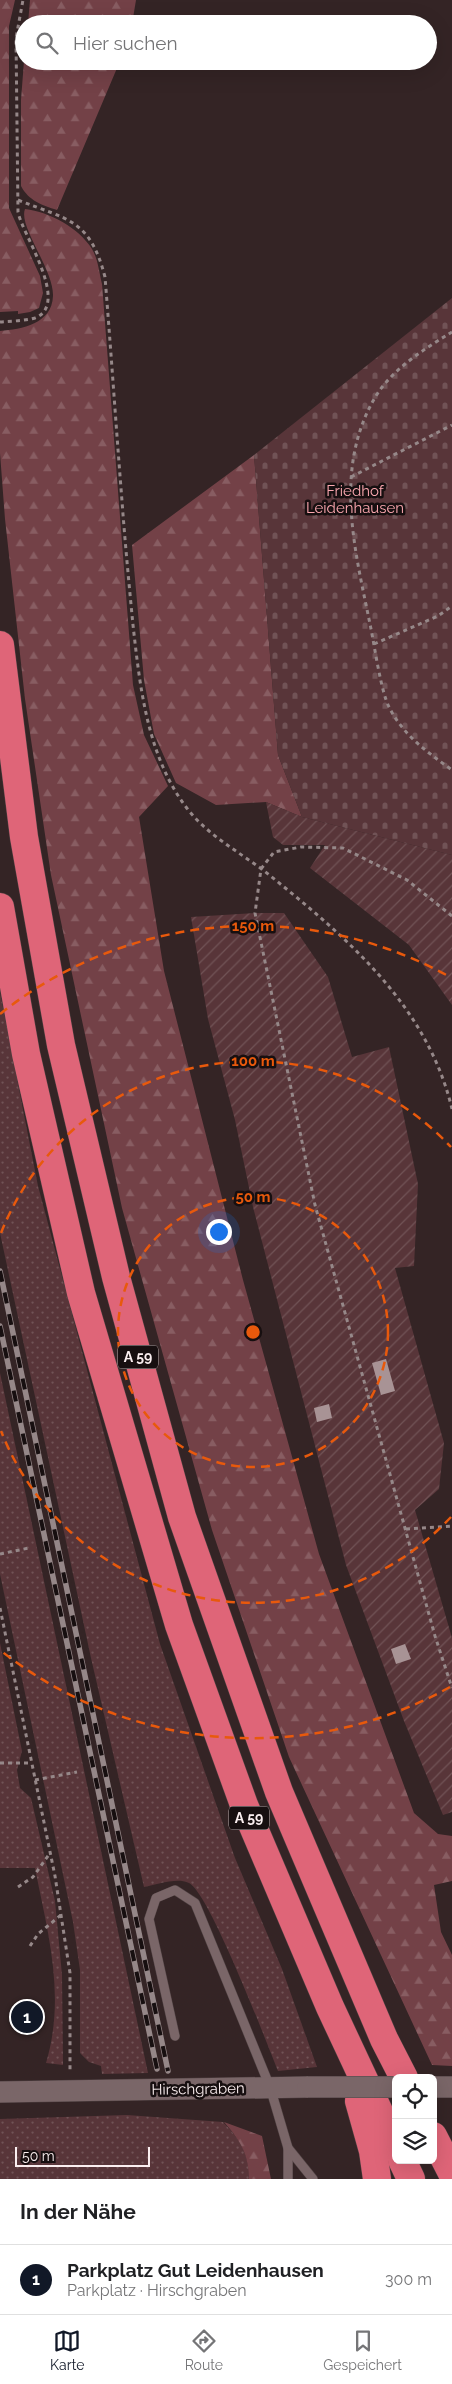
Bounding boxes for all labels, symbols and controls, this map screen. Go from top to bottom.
search box [15,15,437,70]
icon: search [33,29,61,57]
text: Hier suchen [73,32,178,54]
park label: Friedhof Leidenhausen [306,482,404,517]
text: 150 m [232,917,274,935]
text: 100 m [231,1052,275,1070]
text: 50 m [235,1188,271,1206]
your location [206,1219,232,1245]
centre of rings [244,1323,262,1341]
road number: A 59 [118,1345,158,1368]
road number: A 59 [229,1806,269,1830]
pin: 1 [11,1998,43,2036]
map controls [392,2074,437,2164]
button: locate [392,2074,437,2119]
street label: Hirschgraben [151,2079,245,2099]
button: layers [392,2119,437,2164]
scale bar [15,2144,150,2167]
text: 50 m [22,2148,55,2164]
text: In der Nähe [20,2199,136,2224]
text: Parkplatz Gut Leidenhausen [67,2259,324,2281]
text: 1 [32,2270,40,2289]
text: 300 m [385,2270,432,2289]
text: Parkplatz · Hirschgraben [67,2281,247,2300]
tab: Karte [50,2327,84,2373]
tab: Route [185,2327,223,2373]
tab: Gespeichert [323,2327,402,2373]

